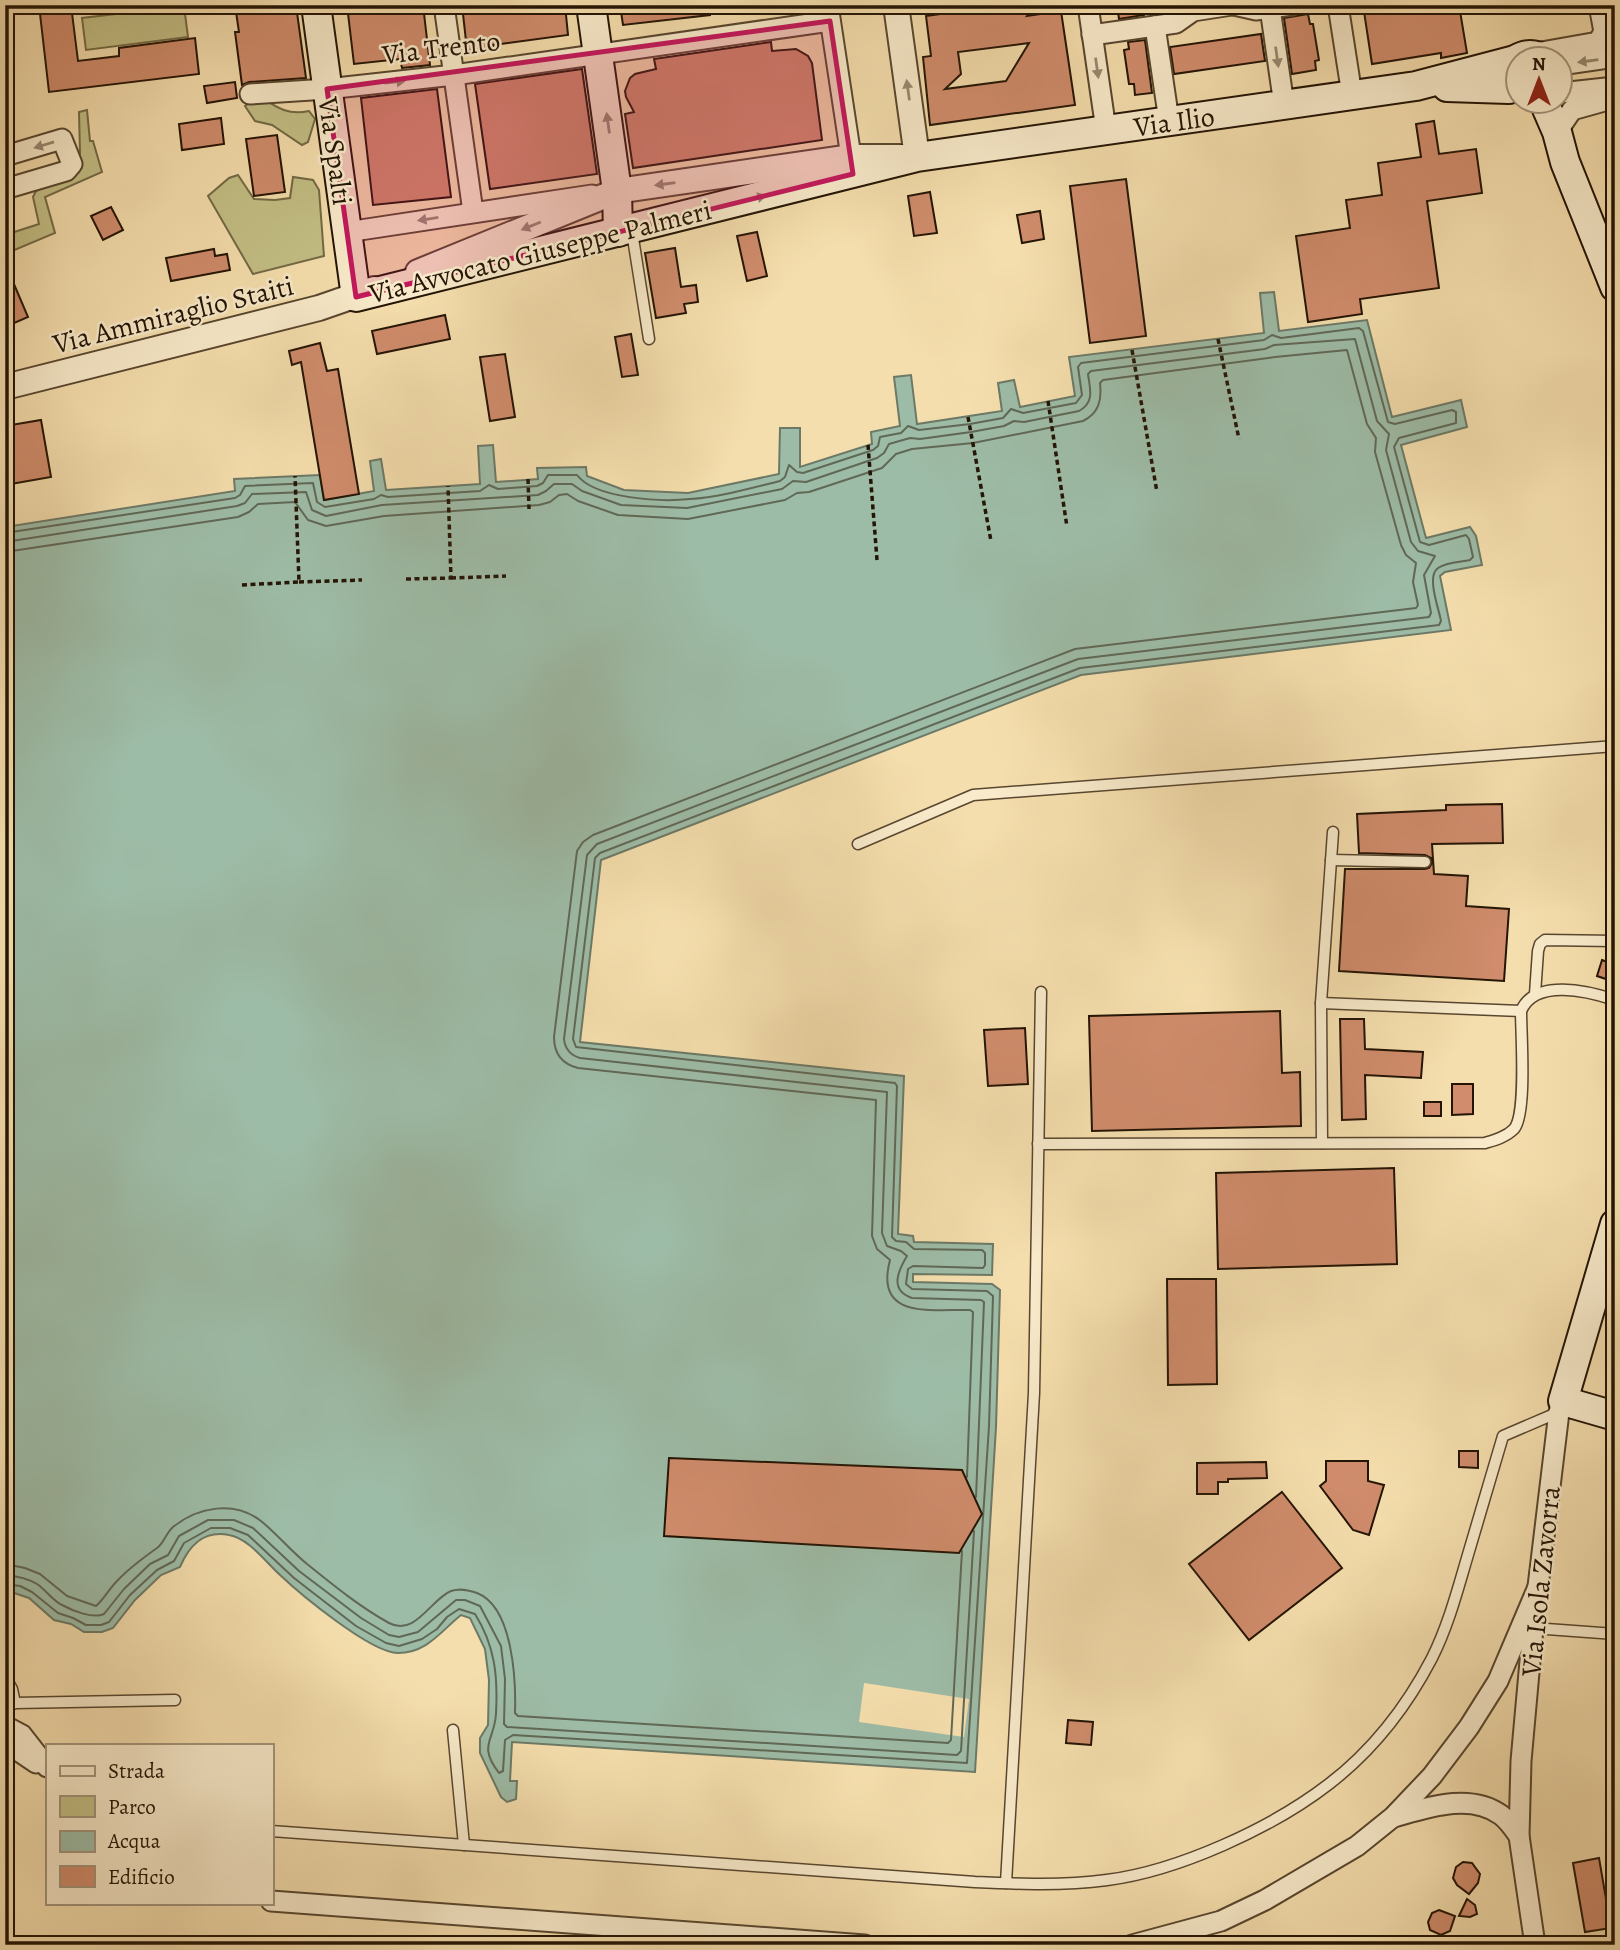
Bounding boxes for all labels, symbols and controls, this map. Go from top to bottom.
street label: Via Trento [379,22,502,74]
one-way arrow [1272,46,1283,68]
north arrow [1504,46,1574,116]
text: N [1532,51,1546,77]
one-way arrow [1576,56,1598,67]
one-way arrow [1092,57,1103,79]
one-way arrow [385,76,407,87]
one-way arrow [902,79,913,101]
street label: Via Spalti [308,93,361,208]
street label: Via Ilio [1130,98,1217,147]
one-way arrow [602,112,613,134]
one-way arrow [33,140,54,150]
one-way arrow [654,179,676,190]
street label: Via Avvocato Giuseppe Palmeri [364,191,716,313]
one-way arrow [745,192,767,203]
one-way arrow [417,214,439,225]
one-way arrow [520,220,541,231]
street label: Via Ammiraglio Staiti [48,267,297,363]
street label: Via Isola Zavorra [1512,1484,1570,1679]
legend [46,1744,273,1904]
text: Strada [108,1757,165,1785]
text: Parco [108,1793,156,1821]
text: Acqua [107,1827,161,1855]
text: Edificio [108,1863,175,1891]

